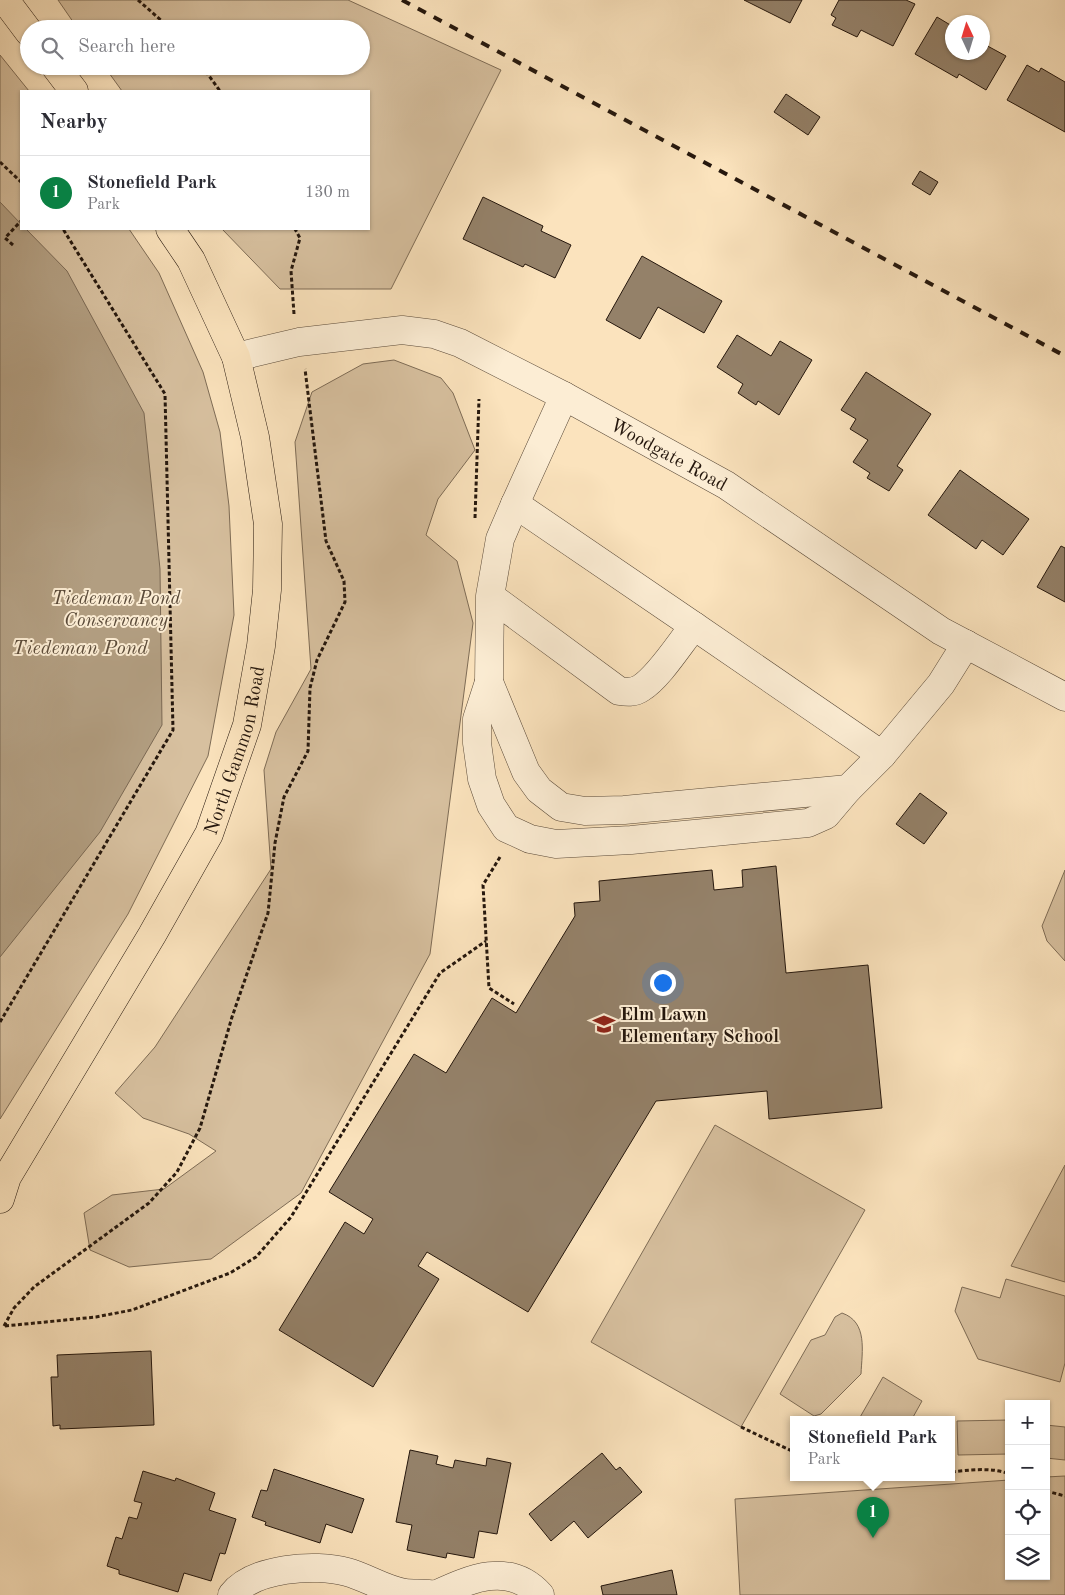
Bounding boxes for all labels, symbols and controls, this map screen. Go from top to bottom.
north arrow [945,15,990,60]
search box [20,20,370,75]
icon: search [38,34,66,62]
text: Search here [78,38,175,57]
text: Nearby [40,112,108,133]
text: Stonefield Park [87,174,217,193]
text: 1 [51,185,61,201]
text: 130 m [305,185,350,201]
text: Park [87,197,120,213]
street label: Woodgate Road [606,416,730,496]
park label: Tiedeman Pond Conservancy [52,590,181,631]
water label: Tiedeman Pond [12,639,148,659]
street label: North Gammon Road [203,665,269,838]
your location [650,970,676,996]
place label: Elm Lawn Elementary School [620,1006,779,1047]
school or university icon: Elm Lawn Elementary School [591,1011,617,1037]
map controls [1005,1400,1050,1580]
button: + [1005,1400,1050,1445]
popup [790,1416,955,1481]
text: Stonefield Park [808,1429,937,1448]
button: − [1005,1445,1050,1490]
text: Park [808,1452,841,1468]
button: locate [1005,1490,1050,1535]
pin: 1 [857,1497,889,1538]
button: layers [1005,1535,1050,1580]

